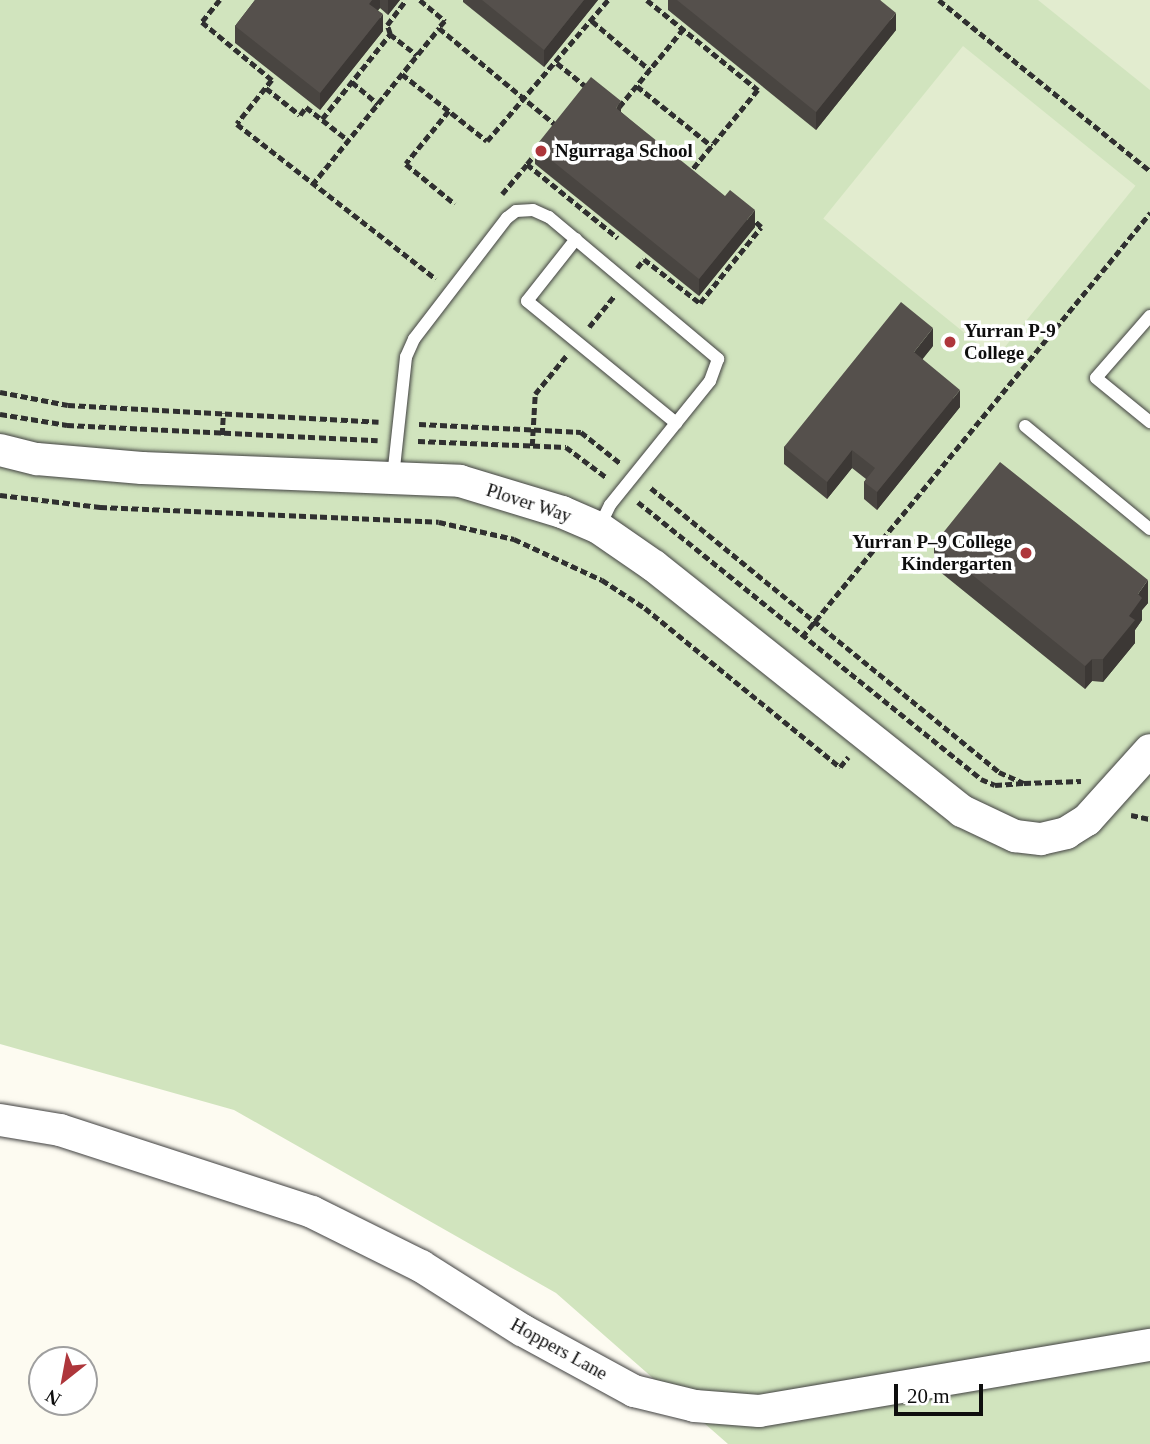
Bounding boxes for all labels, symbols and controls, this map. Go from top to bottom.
place label: Ngurraga School [555,140,693,162]
marker: Ngurraga School [533,143,549,159]
place label: Yurran P-9 College [964,320,1056,364]
marker: Yurran P-9 College [942,334,958,350]
street label: Plover Way [483,478,575,528]
place label: Yurran P–9 College Kindergarten [852,531,1012,575]
marker: Yurran P–9 College Kindergarten [1018,545,1034,561]
street label: Hoppers Lane [507,1313,611,1385]
north arrow [28,1346,98,1416]
scale bar [898,1370,987,1414]
text: 20 m [907,1384,950,1408]
text: N [42,1385,64,1410]

